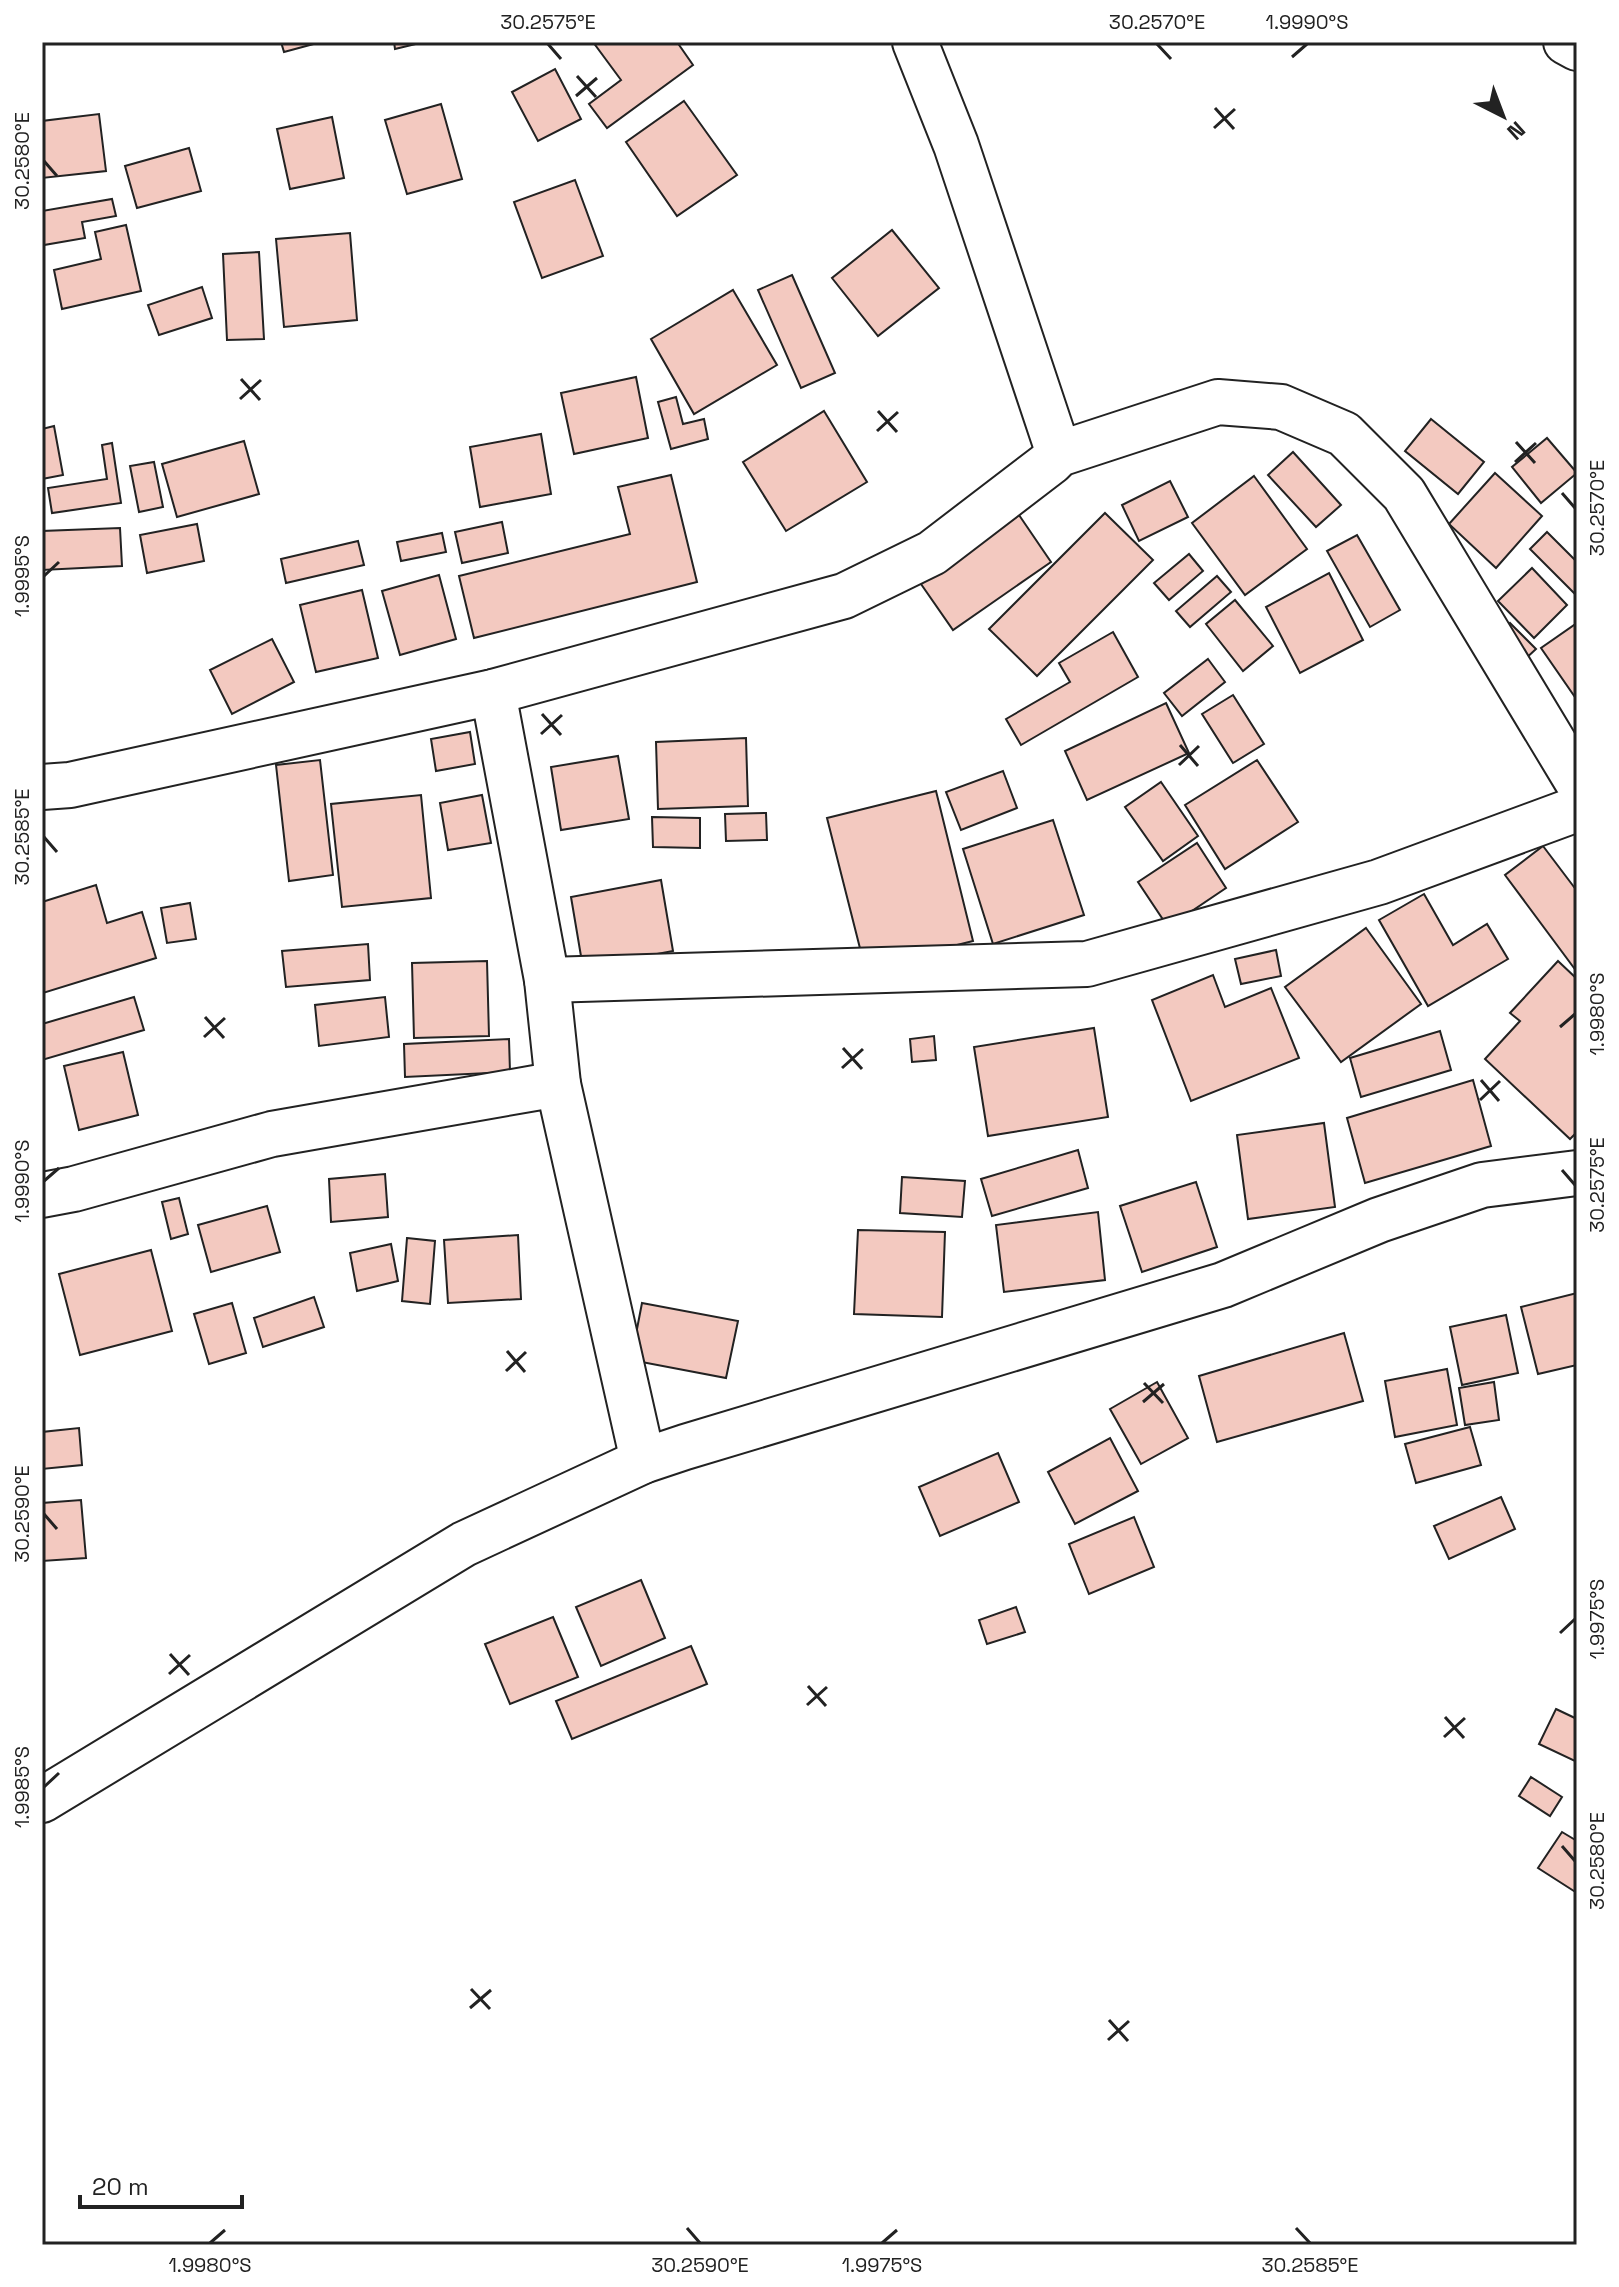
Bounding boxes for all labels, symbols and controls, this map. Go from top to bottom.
text: 30.2575°E [500,9,596,35]
text: 30.2570°E [1109,9,1205,35]
text: 1.9990°S [1266,9,1348,35]
north arrow [1463,76,1543,156]
text: 30.2580°E [9,112,35,210]
text: N [1502,116,1531,146]
text: 30.2570°E [1584,460,1610,556]
text: 1.9995°S [9,535,35,617]
text: 30.2585°E [9,788,35,886]
text: 1.9980°S [1584,972,1610,1056]
text: 30.2575°E [1584,1137,1610,1233]
text: 1.9990°S [9,1140,35,1222]
text: 30.2590°E [9,1465,35,1563]
text: 1.9975°S [1584,1579,1610,1659]
text: 1.9985°S [9,1746,35,1828]
text: 30.2580°E [1584,1812,1610,1910]
scale bar [80,2159,242,2209]
text: 20 m [92,2171,149,2202]
text: 1.9980°S [168,2252,252,2278]
text: 30.2590°E [651,2252,749,2278]
text: 1.9975°S [842,2252,922,2278]
text: 30.2585°E [1261,2252,1359,2278]

